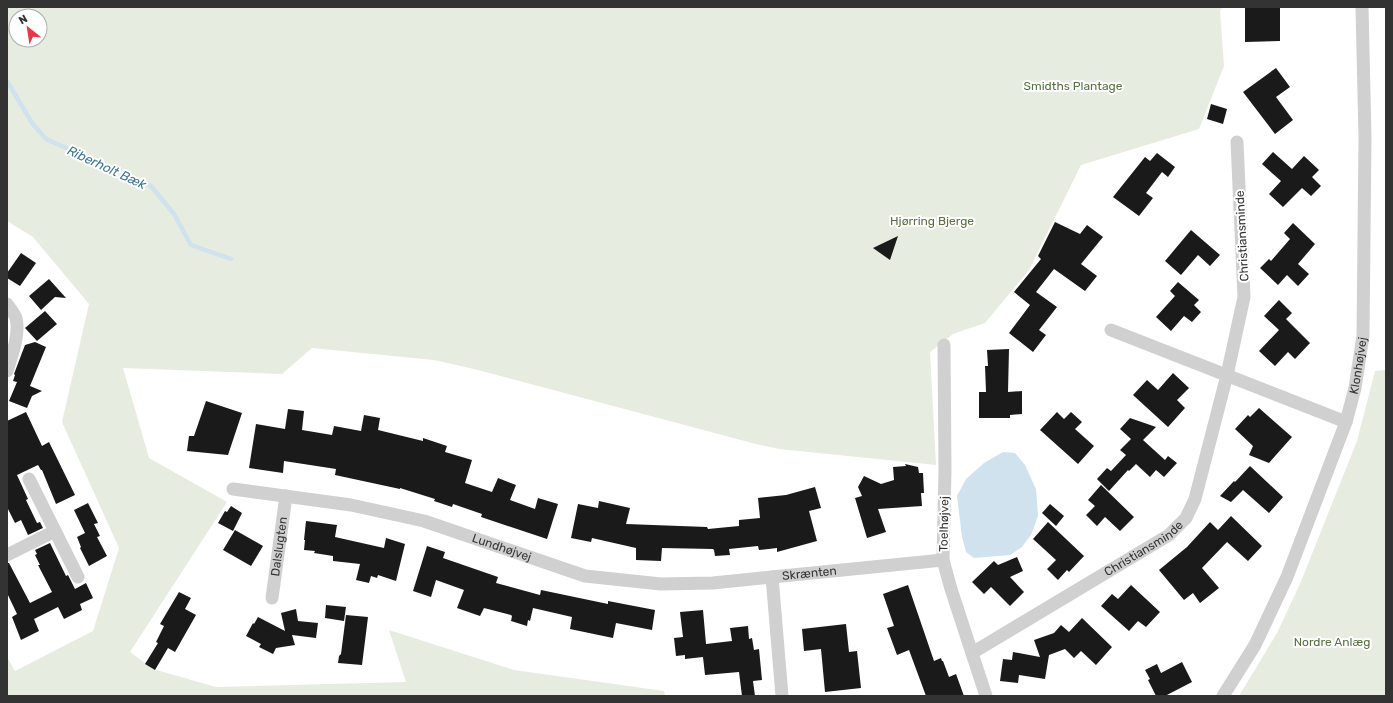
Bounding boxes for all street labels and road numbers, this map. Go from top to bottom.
street label: Christiansminde [1233,190,1251,282]
street label: Klonhøjvej [1347,336,1370,396]
street label: Toelhøjvej [937,496,951,552]
street label: Dalslugten [268,516,290,577]
street label: Christiansminde [1102,518,1186,579]
street label: Lundhøjvej [470,531,533,564]
street label: Skrænten [781,564,837,583]

